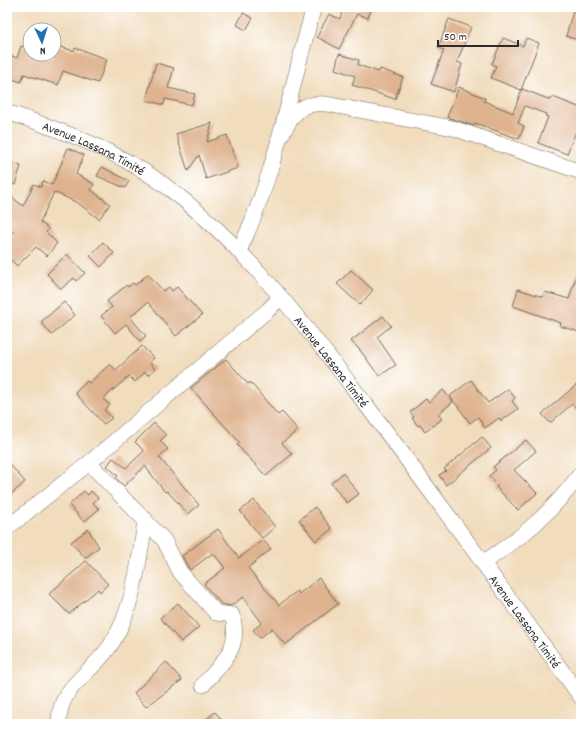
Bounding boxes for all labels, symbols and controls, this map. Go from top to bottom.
north arrow [22,22,62,62]
scale bar [438,22,518,48]
text: 50 m [444,29,467,46]
text: N [39,42,46,58]
street label: Avenue Lassana Timité [39,118,148,182]
street label: Avenue Lassana Timité [288,313,372,413]
street label: Avenue Lassana Timité [483,572,564,673]

